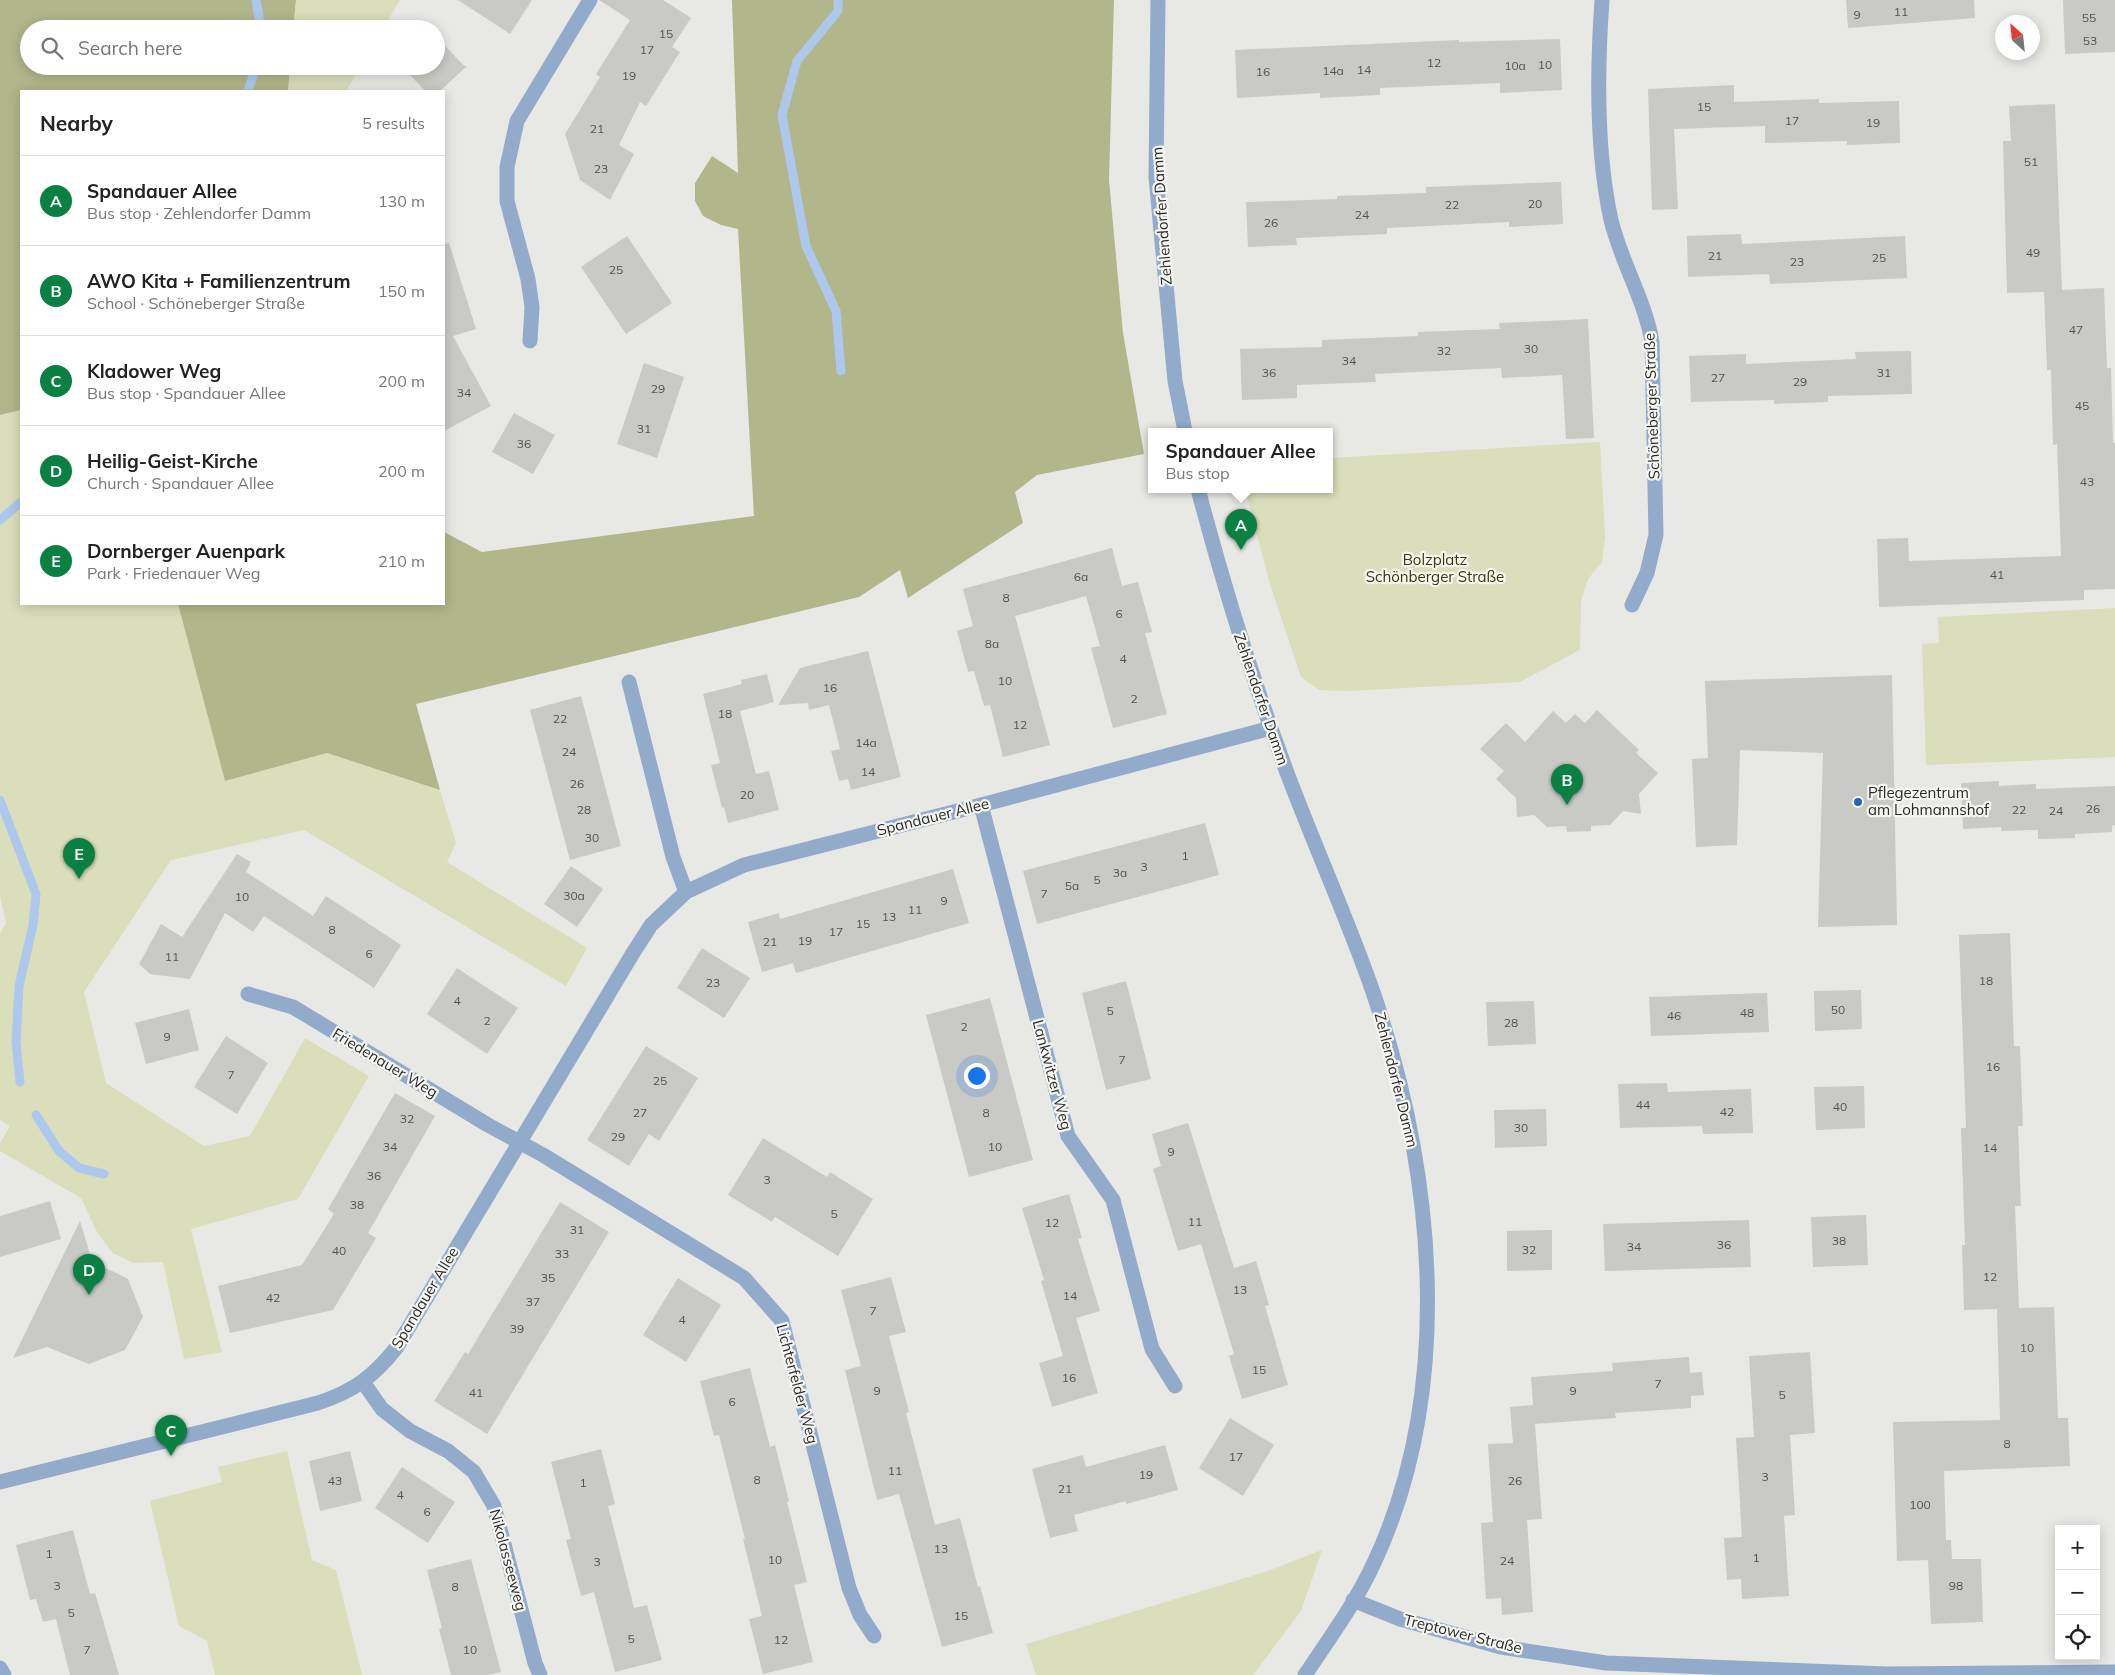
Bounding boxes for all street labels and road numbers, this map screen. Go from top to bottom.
street label: Zehlendorfer Damm [1147,146,1176,286]
street label: Schöneberger Straße [1639,332,1664,480]
street label: Zehlendorfer Damm [1230,630,1293,767]
street label: Spandauer Allee [875,793,991,840]
street label: Zehlendorfer Damm [1371,1010,1422,1149]
street label: Lankwitzer Weg [1029,1018,1076,1132]
street label: Friedenauer Weg [329,1024,441,1102]
street label: Spandauer Allee [387,1244,462,1352]
street label: Lichterfelder Weg [772,1322,823,1446]
street label: Nikolasseeweg [486,1507,531,1613]
street label: Treptower Straße [1402,1610,1524,1657]

